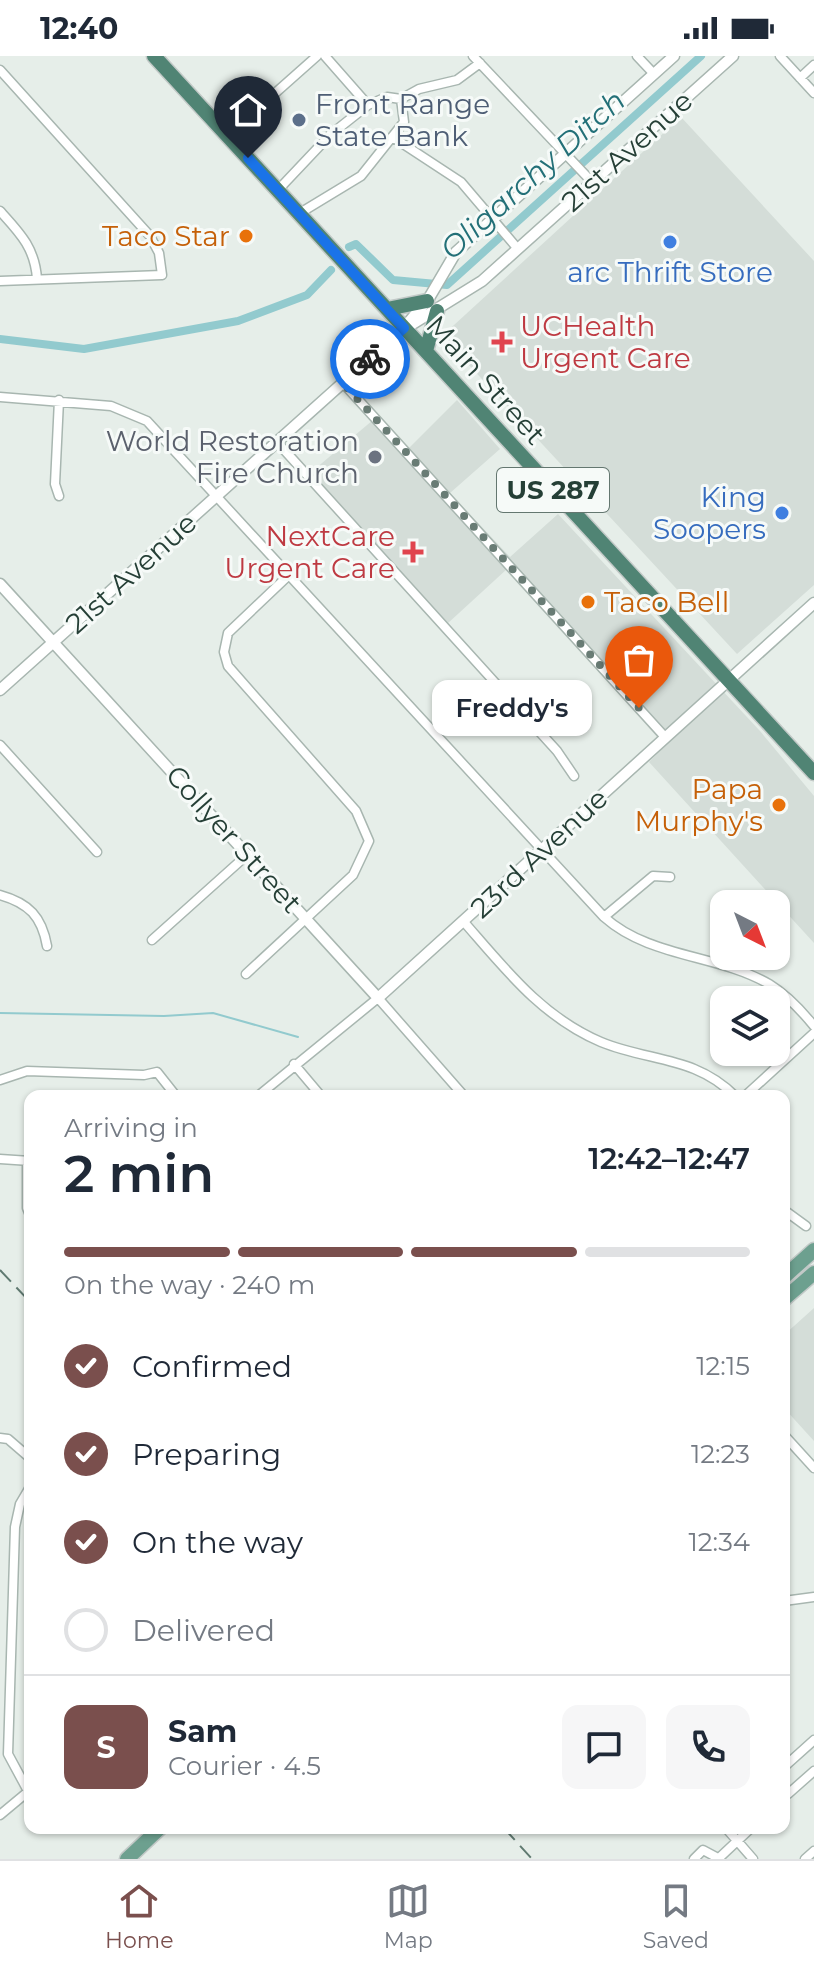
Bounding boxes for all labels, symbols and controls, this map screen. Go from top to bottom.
text: 12:40 [40,10,118,47]
pin [214,76,282,158]
water label: Oligarchy Ditch [433,82,633,267]
street label: 21st Avenue [555,83,699,219]
place label: Front Range State Bank [315,87,490,153]
icon: home [226,88,270,132]
marker: Front Range State Bank [290,111,308,129]
place label: Taco Star [102,219,230,253]
marker: Taco Star [237,227,255,245]
marker: arc Thrift Store [661,233,679,251]
place label: arc Thrift Store [567,255,773,289]
street label: Main Street [419,309,553,451]
place label: UCHealth Urgent Care [520,309,691,375]
courier [330,319,410,399]
marker: UCHealth Urgent Care [491,331,513,353]
icon: bike [348,337,392,381]
place label: World Restoration Fire Church [106,424,359,490]
marker: World Restoration Fire Church [366,448,384,466]
road number: US 287 [497,468,609,512]
place label: King Soopers [653,480,766,546]
marker: King Soopers [773,504,791,522]
street label: 21st Avenue [59,505,203,641]
place label: NextCare Urgent Care [224,519,395,585]
marker: NextCare Urgent Care [402,541,424,563]
place label: Taco Bell [604,585,729,619]
marker: Taco Bell [579,593,597,611]
pin [605,626,673,708]
icon: bag [617,638,661,682]
callout: Freddy's [431,680,591,736]
text: Freddy's [456,692,569,724]
street label: Collyer Street [159,758,309,920]
place label: Papa Murphy's [635,772,763,838]
street label: 23rd Avenue [464,781,614,925]
marker: Papa Murphy's [770,796,788,814]
north arrow [710,890,790,970]
map controls [710,890,790,1066]
button: layers [710,986,790,1066]
text: Arriving in [64,1112,198,1144]
text: 12:42–12:47 [588,1140,750,1177]
text: 2 min [64,1142,214,1205]
text: On the way · 240 m [64,1269,315,1301]
icon: check [64,1344,108,1388]
text: Confirmed [132,1348,292,1385]
text: 12:15 [696,1350,750,1382]
icon: check [64,1432,108,1476]
text: Preparing [132,1436,281,1473]
text: 12:23 [691,1438,750,1470]
icon: check [64,1520,108,1564]
text: On the way [132,1524,303,1561]
text: 12:34 [688,1526,750,1558]
text: Delivered [132,1612,275,1649]
button: chat [562,1705,646,1789]
button: phone [666,1705,750,1789]
text: Sam [168,1713,237,1750]
text: S [96,1729,116,1766]
text: Courier · 4.5 [168,1750,321,1782]
tab: Home [105,1879,173,1954]
tab: Map [384,1879,433,1954]
tab: Saved [643,1879,709,1954]

